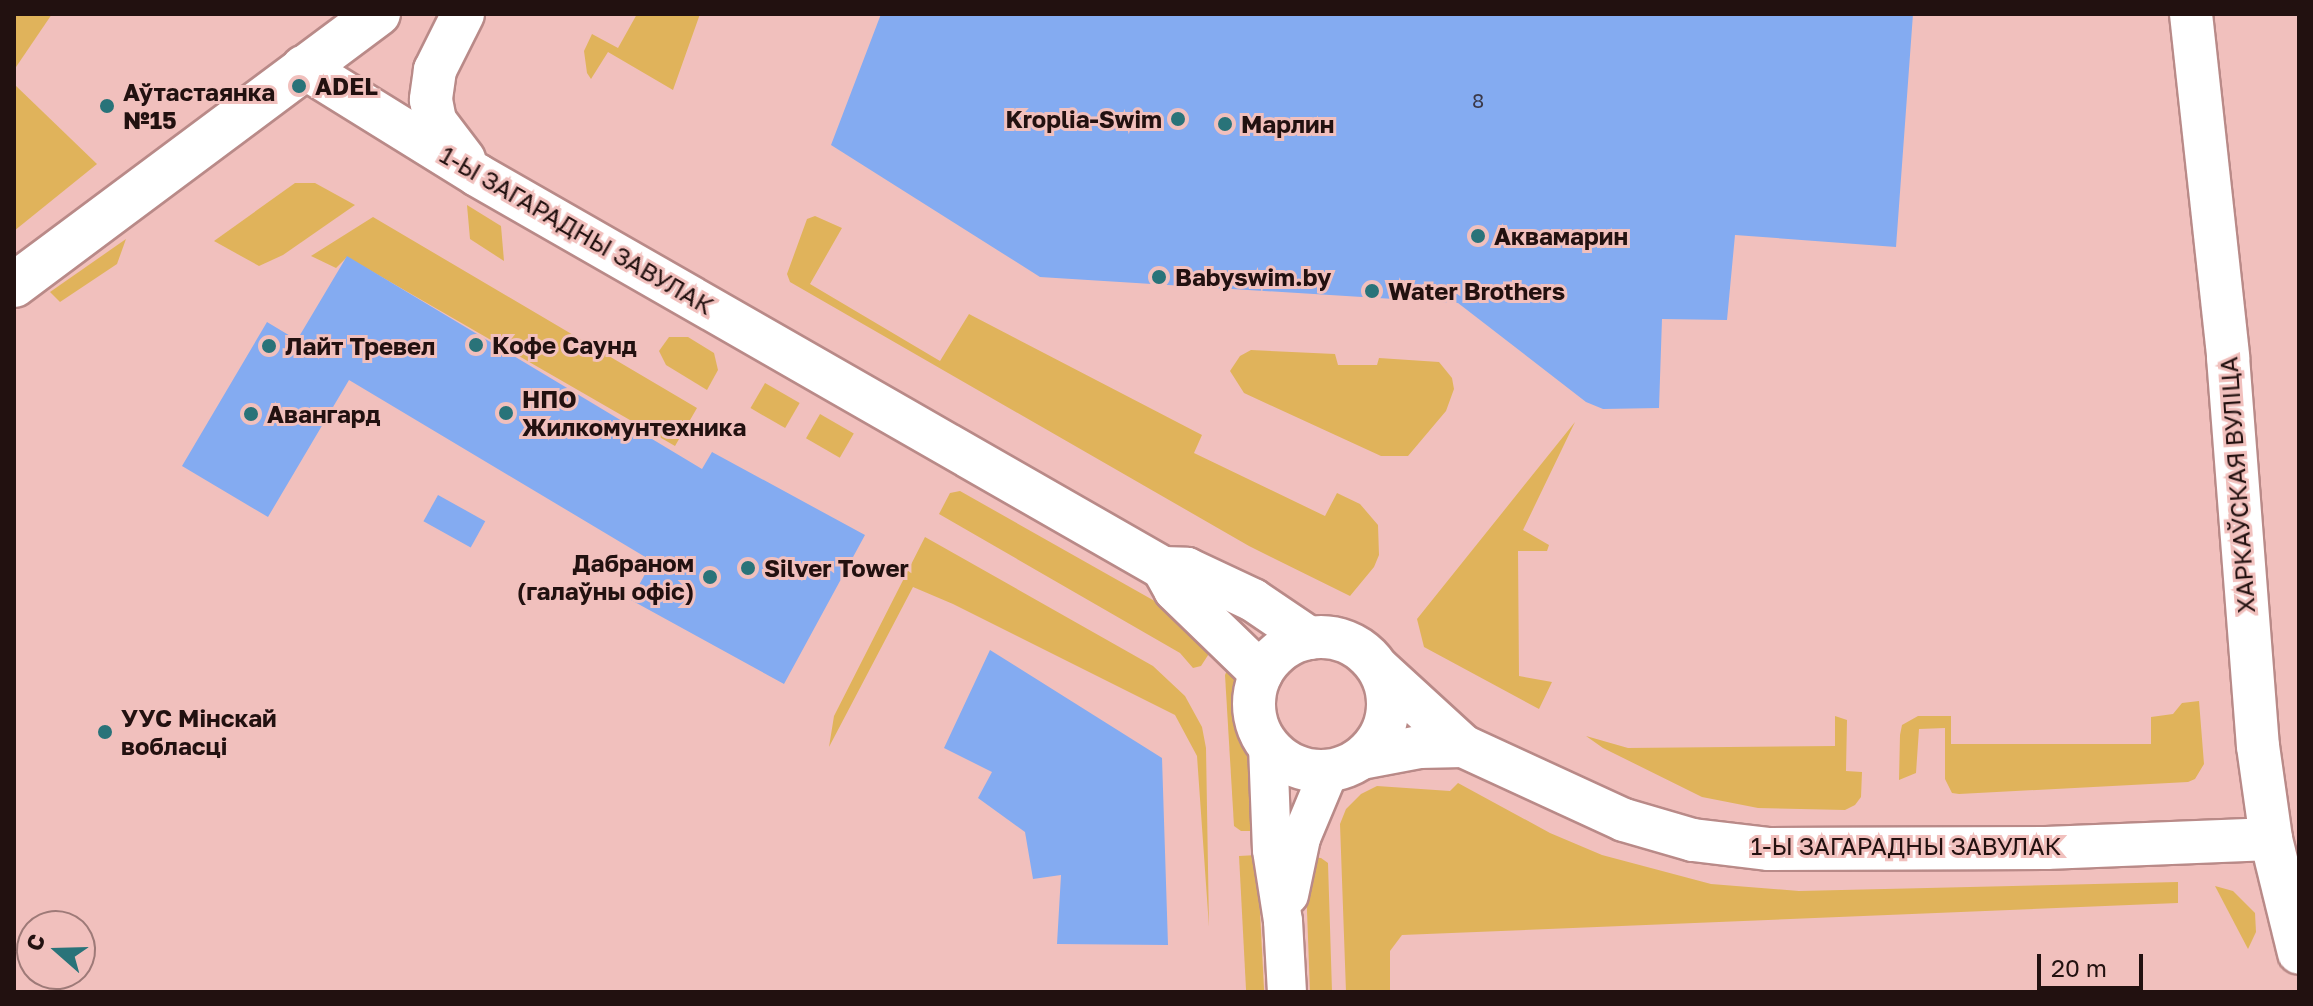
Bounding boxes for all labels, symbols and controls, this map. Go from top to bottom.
place label: ADEL [315,72,378,100]
marker: ADEL [290,77,308,95]
place label: Аўтастаянка №15 [123,78,275,134]
house number: 8 [1472,88,1484,112]
marker: Аўтастаянка №15 [98,97,116,115]
place label: Kroplia-Swim [1005,105,1162,133]
marker: Kroplia-Swim [1169,110,1187,128]
place label: Марлин [1241,110,1334,138]
marker: Марлин [1216,115,1234,133]
street label: 1-Ы ЗАГАРАДНЫ ЗАВУЛАК [435,140,719,320]
place label: Аквамарин [1494,222,1628,250]
marker: Аквамарин [1469,227,1487,245]
place label: Babyswim.by [1175,263,1331,291]
marker: Babyswim.by [1150,268,1168,286]
place label: Water Brothers [1388,277,1565,305]
marker: Water Brothers [1363,282,1381,300]
place label: Кофе Саунд [492,331,637,359]
place label: Лайт Тревел [285,332,435,360]
marker: Кофе Саунд [467,336,485,354]
marker: Лайт Тревел [260,337,278,355]
street label: ХАРКАЎСКАЯ ВУЛІЦА [2214,356,2260,614]
place label: НПО Жилкомунтехника [522,385,746,441]
place label: Авангард [267,400,381,428]
marker: НПО Жилкомунтехника [497,404,515,422]
marker: Авангард [242,405,260,423]
place label: Дабраном (галаўны офіс) [517,549,694,605]
place label: Silver Tower [764,554,909,582]
marker: Silver Tower [739,559,757,577]
marker: Дабраном (галаўны офіс) [701,568,719,586]
place label: УУС Мінскай вобласці [121,704,277,760]
marker: УУС Мінскай вобласці [96,723,114,741]
street label: 1-Ы ЗАГАРАДНЫ ЗАВУЛАК [1751,832,2061,860]
north arrow [16,910,96,990]
text: С [19,930,50,954]
scale bar [2041,938,2147,988]
text: 20 m [2051,953,2107,982]

